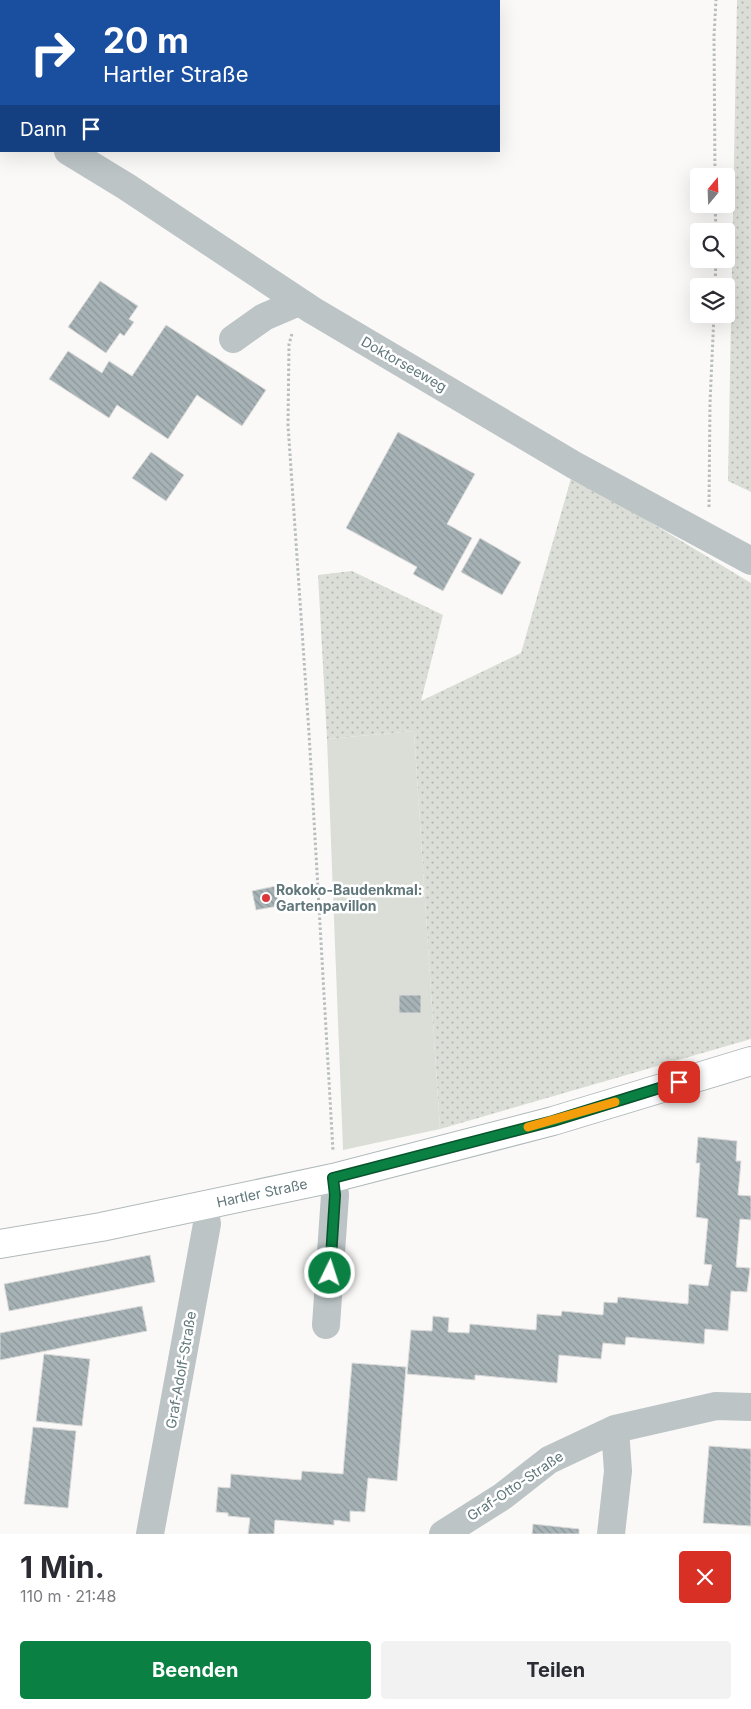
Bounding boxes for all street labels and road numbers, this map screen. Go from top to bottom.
street label: Doktorseeweg [359,332,450,395]
street label: Hartler Straße [215,1175,309,1210]
street label: Graf-Adolf-Straße [162,1310,199,1430]
street label: Graf-Otto-Straße [463,1447,566,1524]

